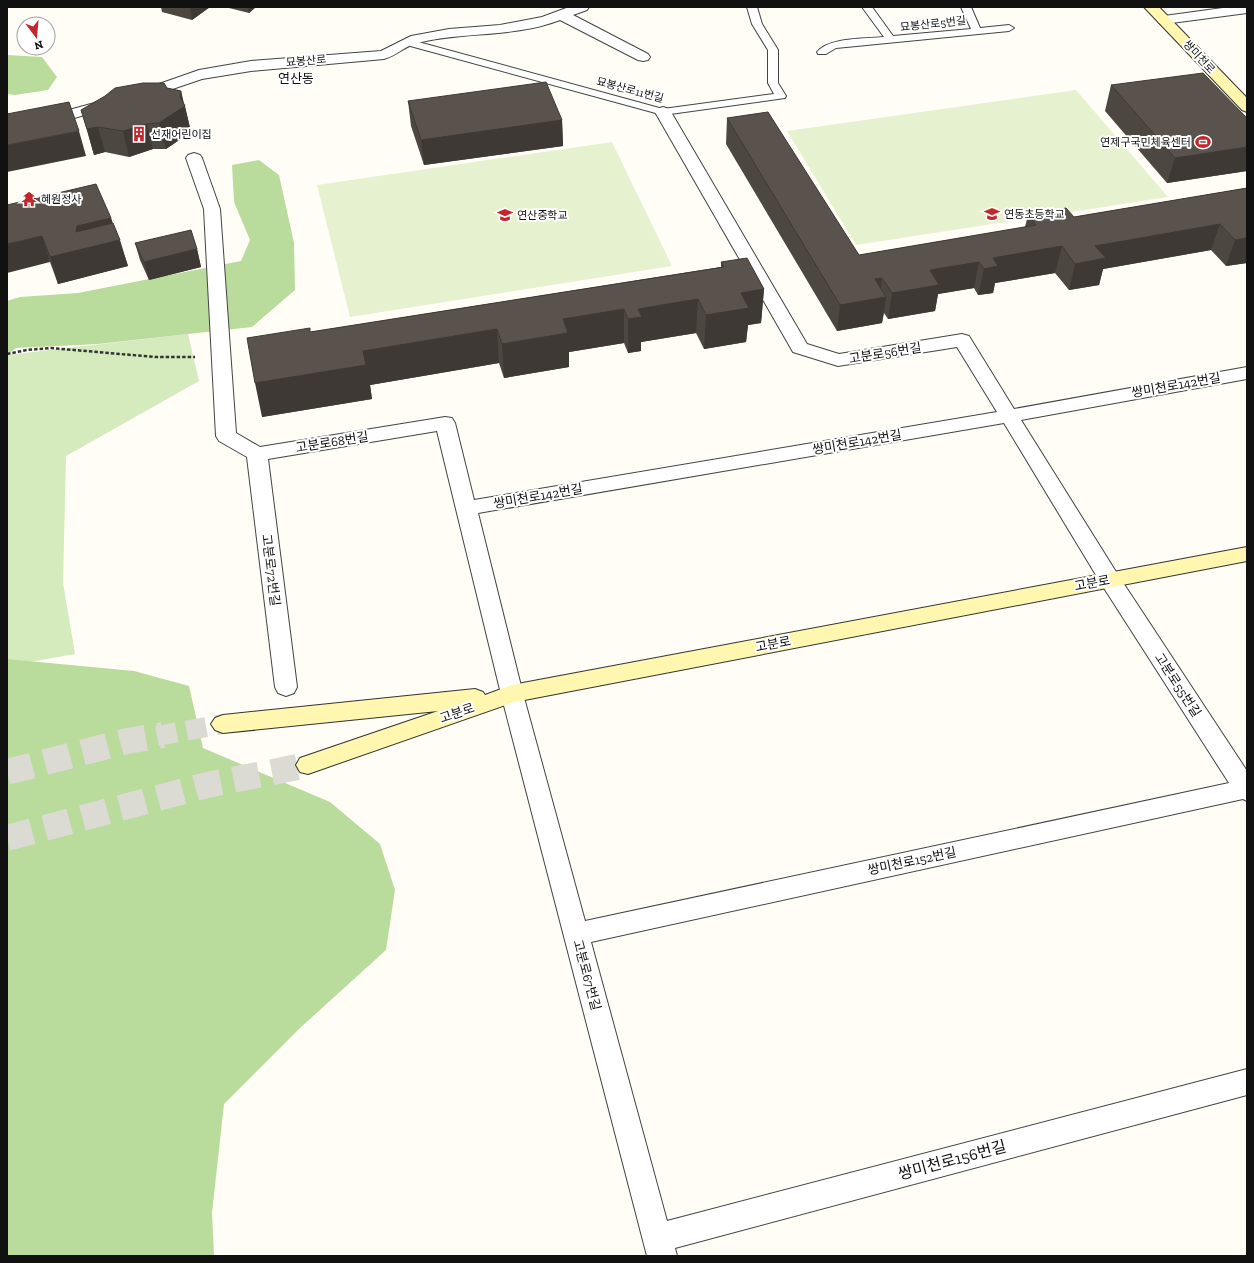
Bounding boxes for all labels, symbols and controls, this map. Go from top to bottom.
street label: 묘봉산로5번길 [899,14,967,34]
north arrow [16,16,56,56]
text: N [32,38,44,53]
street label: 쌍미천로 [1180,38,1218,76]
street label: 묘봉산로 [285,53,327,69]
district label: 연산동 [278,71,314,86]
street label: 묘봉산로11번길 [595,75,665,105]
building icon: 선재어린이집 [130,125,148,143]
place label: 선재어린이집 [151,128,212,141]
sports icon: 연제구국민체육센터 [1194,133,1212,151]
place label: 연제구국민체육센터 [1100,136,1191,149]
temple icon: 혜원정사 [20,190,38,208]
place label: 혜원정사 [41,193,81,206]
school or university icon: 연동초등학교 [983,205,1001,223]
school or university icon: 연산중학교 [496,206,514,224]
place label: 연동초등학교 [1004,208,1065,221]
place label: 연산중학교 [517,209,568,222]
street label: 고분로56번길 [848,340,922,366]
street label: 쌍미천로142번길 [1130,370,1222,400]
street label: 쌍미천로142번길 [811,427,903,457]
street label: 고분로68번길 [294,429,370,455]
street label: 쌍미천로142번길 [492,481,584,511]
street label: 고분로72번길 [259,533,283,607]
street label: 고분로 [1073,572,1111,594]
street label: 고분로 [754,633,792,655]
street label: 고분로55번길 [1152,650,1204,720]
street label: 고분로 [438,700,476,726]
street label: 쌍미천로152번길 [866,844,958,878]
street label: 고분로67번길 [570,938,604,1012]
street label: 쌍미천로156번길 [896,1136,1008,1184]

